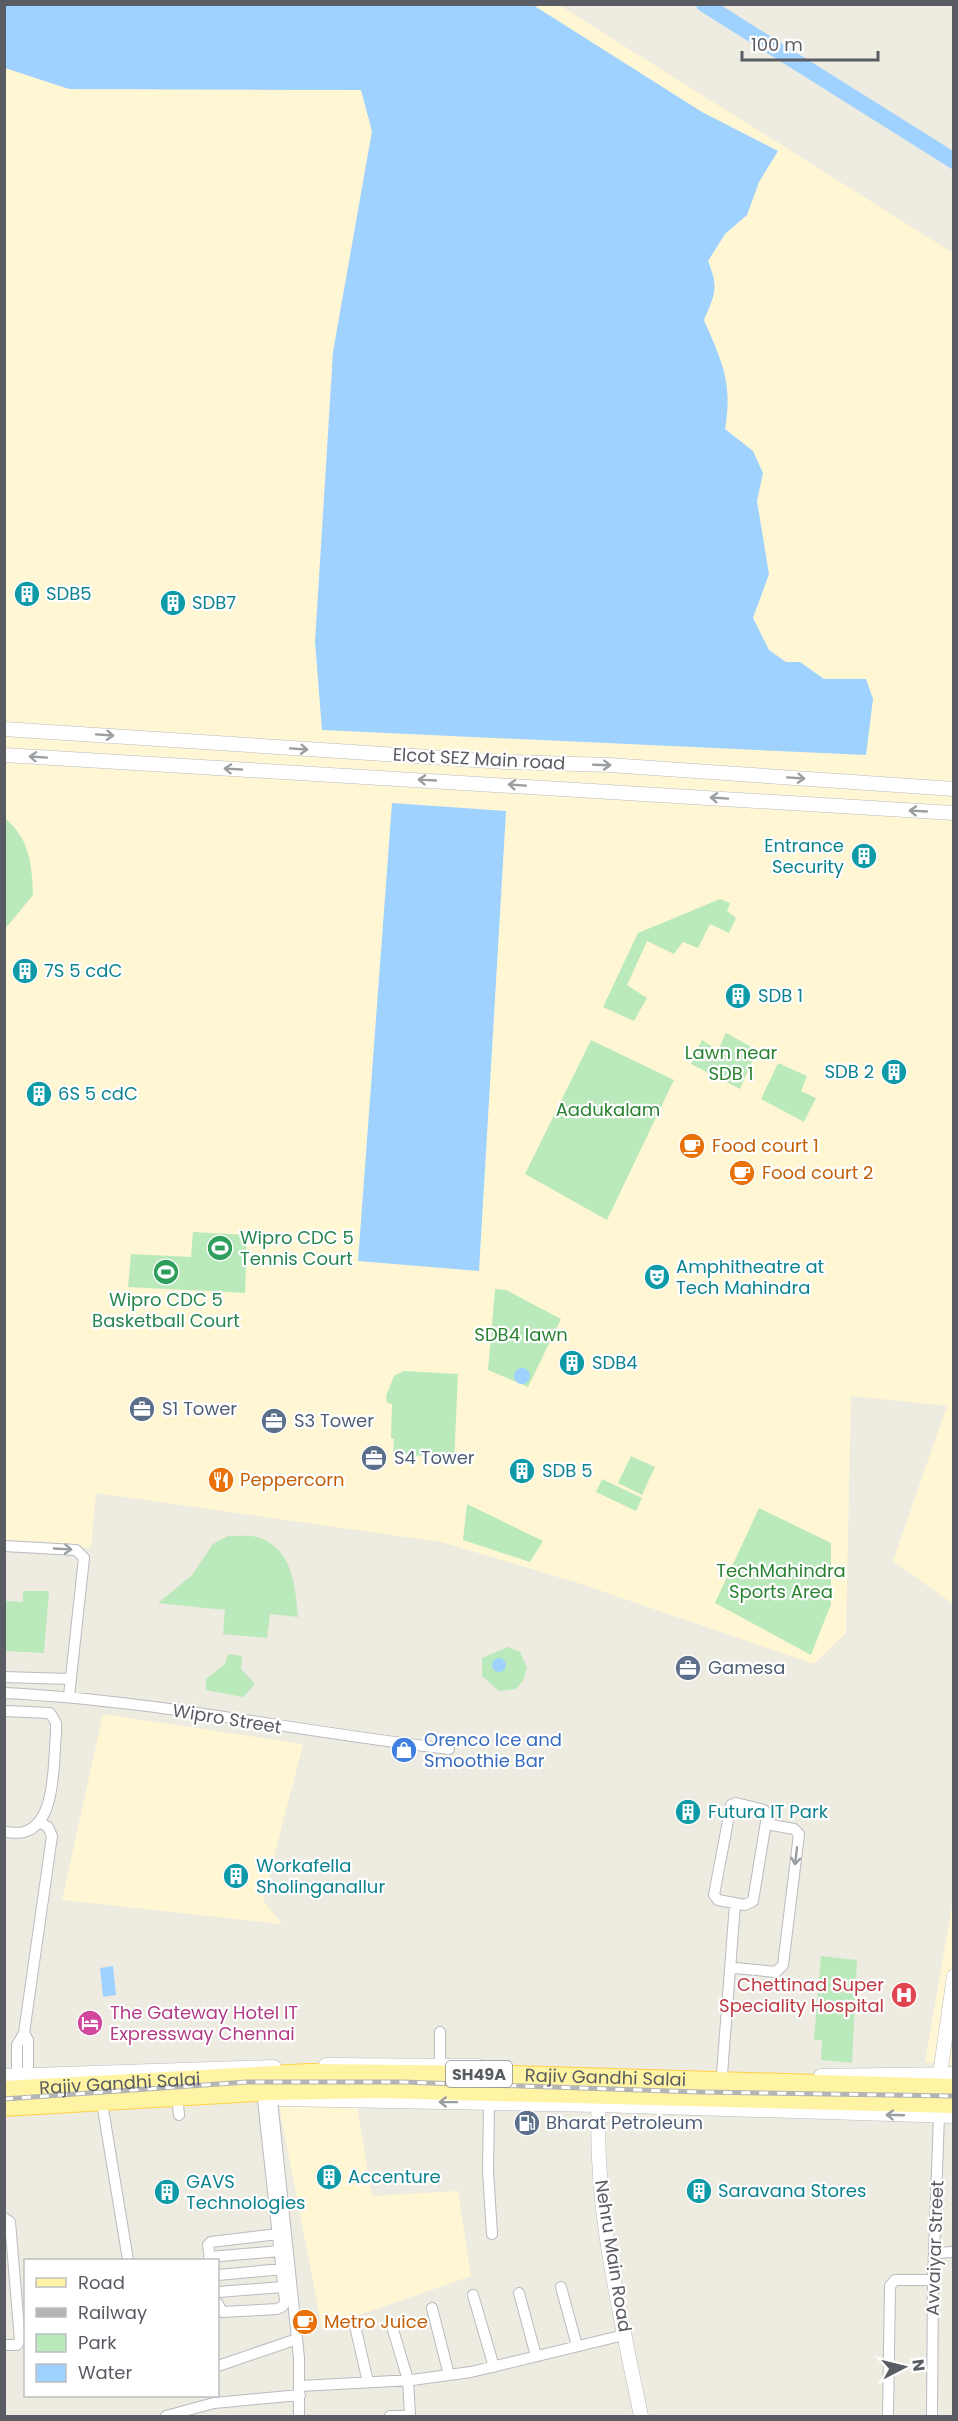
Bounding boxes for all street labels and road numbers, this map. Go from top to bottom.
street label: Elcot SEZ Main road [392,741,566,776]
street label: Wipro Street [171,1698,283,1739]
road number: SH49A [446,2061,512,2087]
street label: Rajiv Gandhi Salai [524,2062,687,2092]
street label: Rajiv Gandhi Salai [39,2066,201,2100]
street label: Nehru Main Road [589,2178,638,2334]
street label: Avvaiyar Street [920,2180,949,2316]

